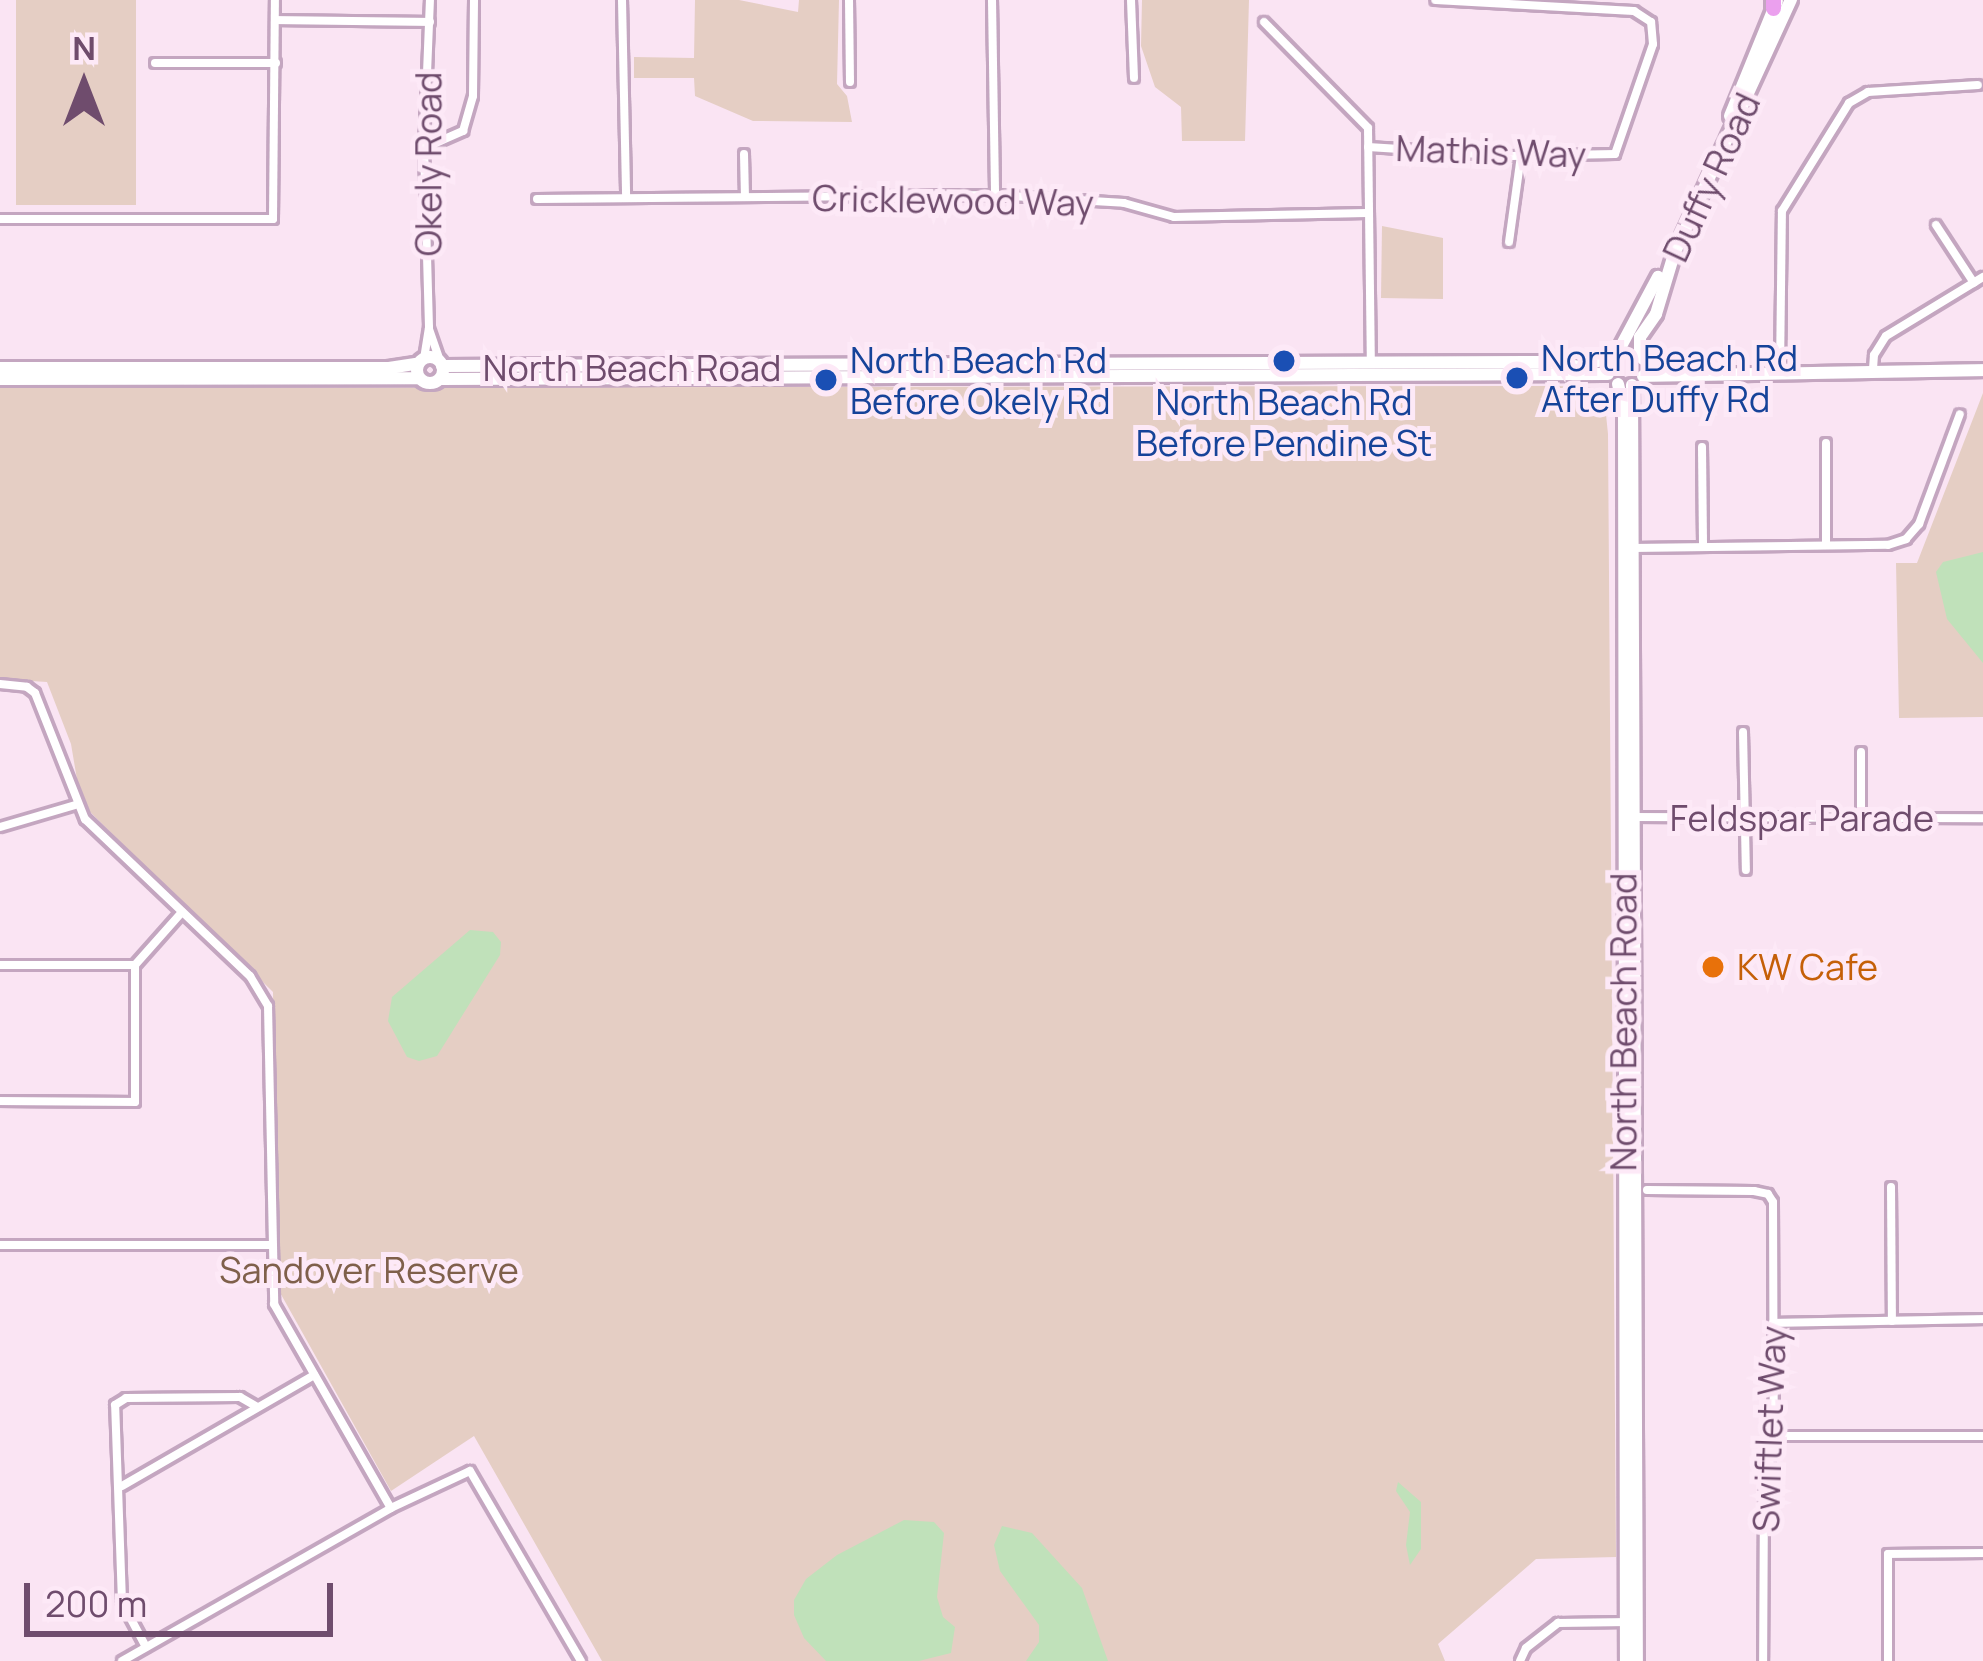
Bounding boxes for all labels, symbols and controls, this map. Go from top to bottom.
north arrow [24,24,144,144]
text: N [72,25,96,70]
street label: Okely Road [406,72,450,256]
street label: Duffy Road [1653,86,1769,268]
street label: Mathis Way [1395,126,1587,176]
street label: Cricklewood Way [812,176,1094,224]
place label: North Beach Rd After Duffy Rd [1541,335,1798,420]
place label: North Beach Rd Before Okely Rd [850,337,1111,422]
street label: North Beach Road [483,346,781,390]
marker: North Beach Rd Before Pendine St [1271,348,1297,374]
marker: North Beach Rd After Duffy Rd [1504,365,1530,391]
marker: North Beach Rd Before Okely Rd [813,367,839,393]
place label: North Beach Rd Before Pendine St [1136,379,1432,464]
street label: Feldspar Parade [1670,796,1934,840]
street label: North Beach Road [1601,873,1645,1171]
place label: KW Cafe [1737,945,1878,989]
marker: KW Cafe [1700,954,1726,980]
park label: Sandover Reserve [219,1248,519,1292]
street label: Swiftlet Way [1744,1325,1794,1533]
scale bar [30,1559,339,1633]
text: 200 m [45,1579,147,1628]

